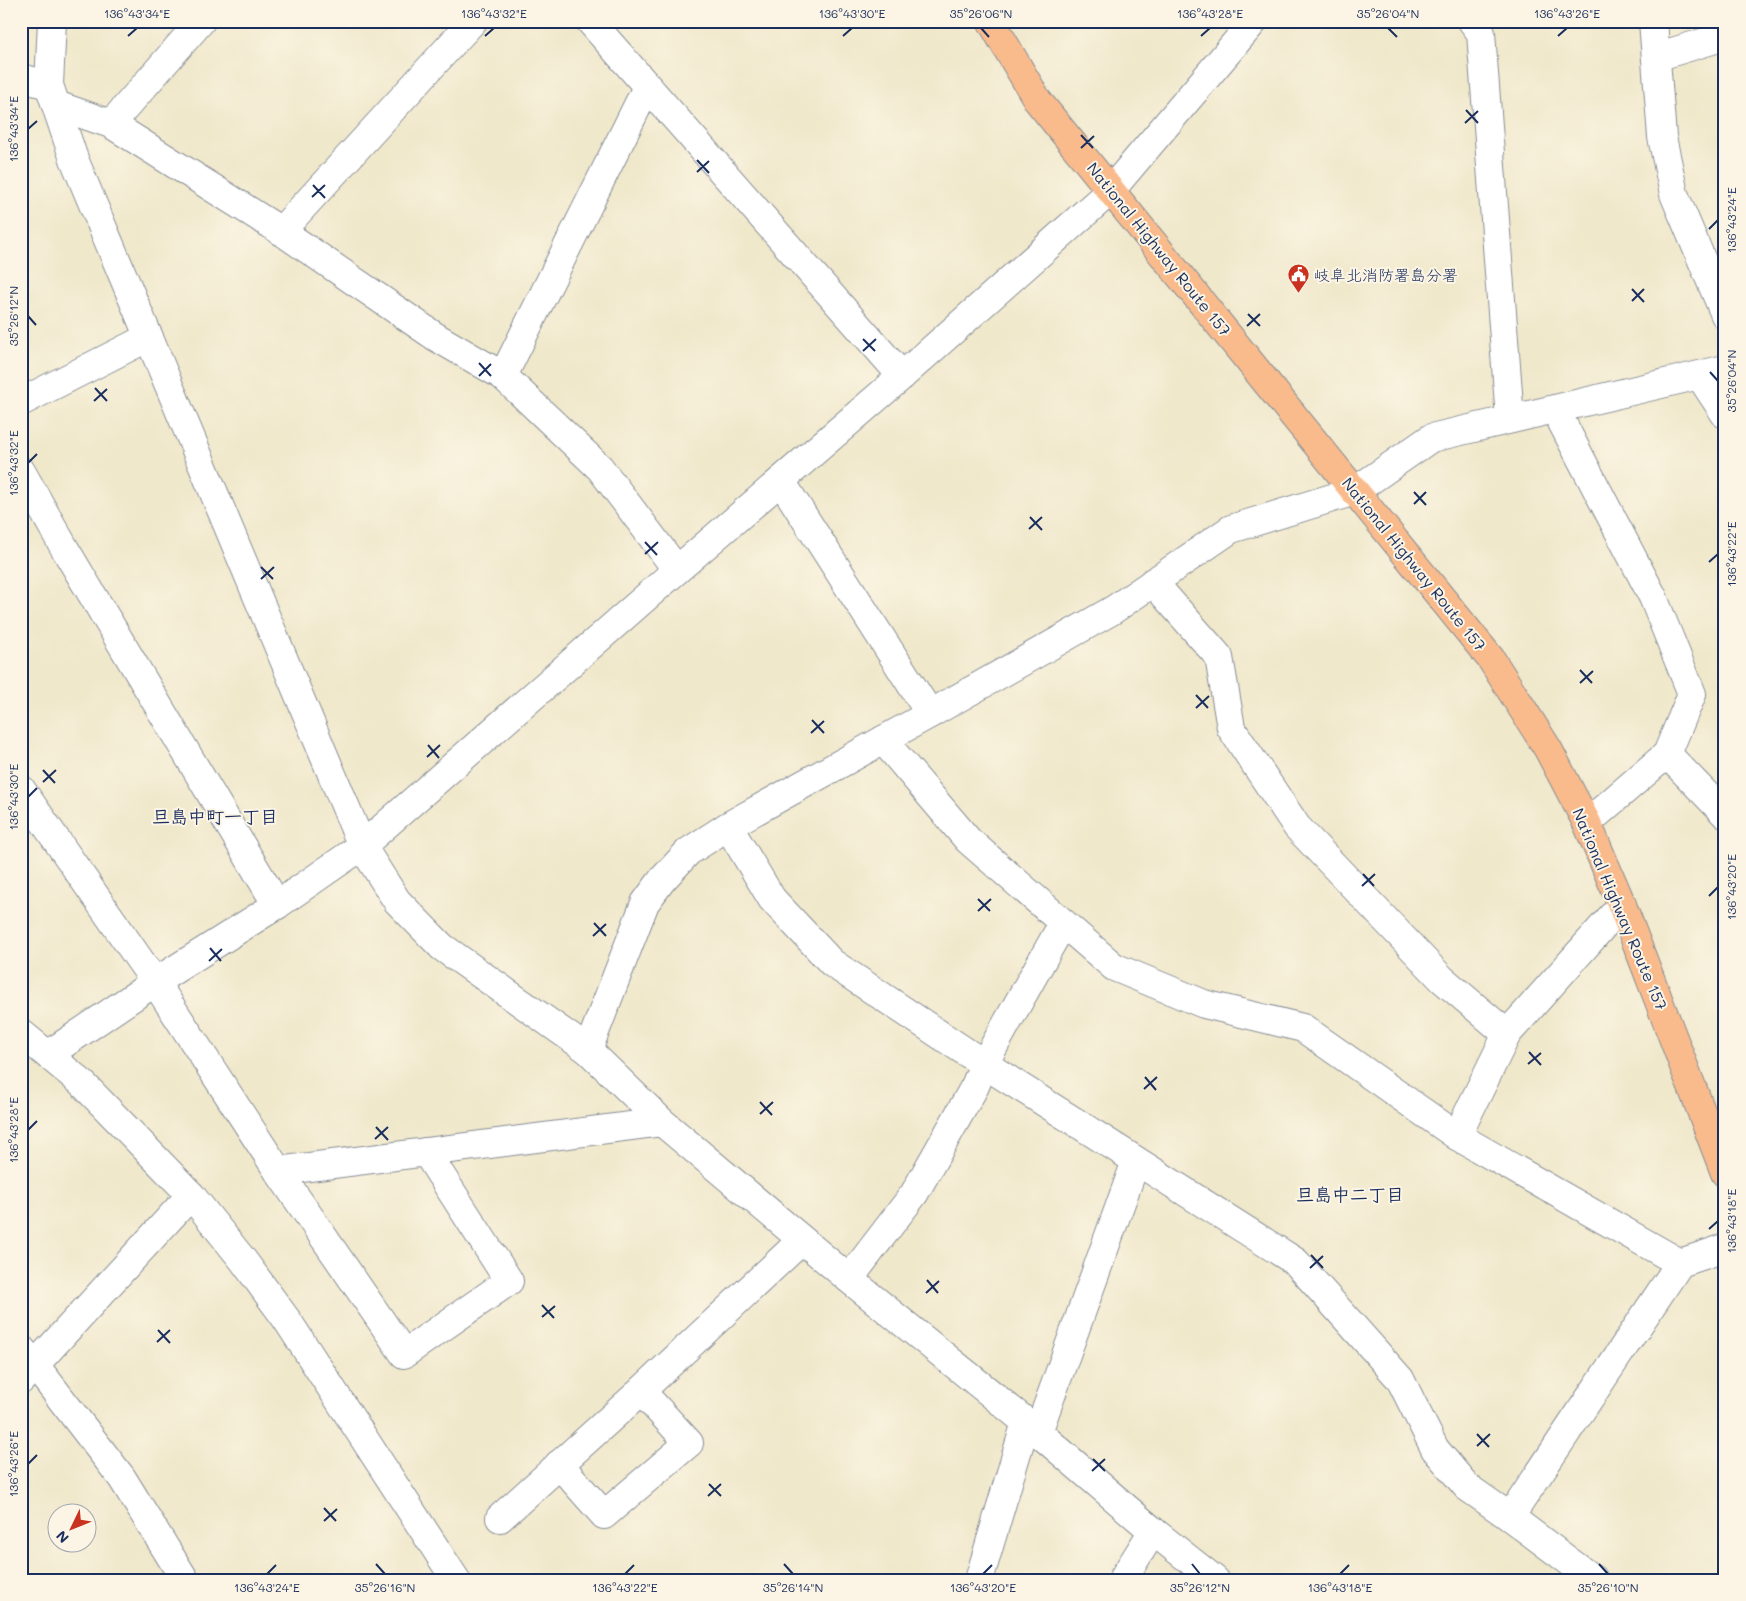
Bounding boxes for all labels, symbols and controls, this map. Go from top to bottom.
text: 136°43'34"E [104,5,170,21]
text: 136°43'32"E [461,5,527,21]
text: 136°43'30"E [819,5,885,21]
text: 35°26'06"N [950,5,1012,21]
text: 136°43'28"E [1177,5,1243,21]
text: 35°26'04"N [1357,5,1419,21]
text: 136°43'26"E [1534,5,1600,21]
text: 136°43'34"E [5,96,21,162]
street label: National Highway Route 157 [1083,158,1236,340]
text: 136°43'24"E [1723,187,1739,253]
public building icon: 岐阜北消防署島分署 [1286,263,1310,294]
place label: 岐阜北消防署島分署 [1314,264,1458,285]
text: 35°26'12"N [5,286,21,346]
text: 35°26'04"N [1723,350,1739,412]
text: 136°43'32"E [5,430,21,496]
street label: National Highway Route 157 [1338,473,1491,655]
text: 136°43'22"E [1723,521,1739,587]
text: 136°43'30"E [5,764,21,830]
district label: 旦島中町一丁目 [152,804,278,828]
street label: National Highway Route 157 [1568,805,1673,1013]
text: 136°43'20"E [1723,854,1739,920]
text: 136°43'28"E [5,1097,21,1163]
district label: 旦島中二丁目 [1296,1182,1404,1206]
text: 136°43'18"E [1723,1189,1739,1253]
text: 136°43'26"E [5,1431,21,1497]
north arrow [48,1504,98,1554]
text: N [52,1527,73,1548]
text: 136°43'24"E [234,1579,300,1595]
text: 35°26'16"N [355,1579,415,1595]
text: 136°43'22"E [592,1579,658,1595]
text: 35°26'14"N [763,1579,823,1595]
text: 136°43'20"E [950,1579,1016,1595]
text: 35°26'12"N [1170,1579,1230,1595]
text: 136°43'18"E [1308,1579,1372,1595]
text: 35°26'10"N [1577,1579,1639,1595]

